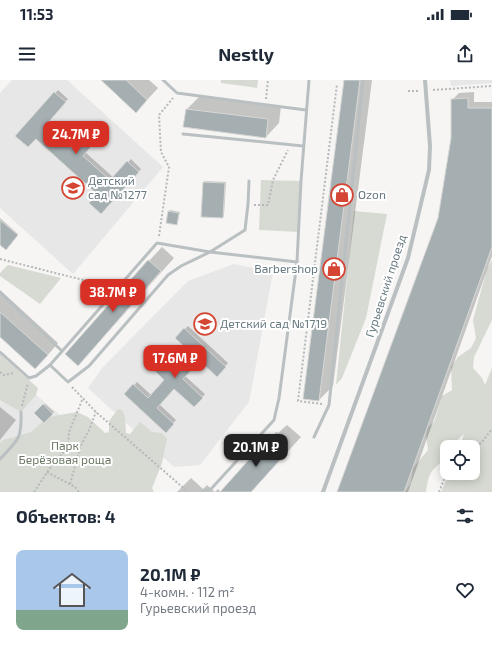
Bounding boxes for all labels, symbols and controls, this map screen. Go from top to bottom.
text: 11:53 [20,5,54,23]
icon: menu [16,43,38,65]
text: Nestly [218,43,274,65]
icon: share [454,43,476,65]
pin: 24.7M ₽ [39,121,113,155]
text: 24.7M ₽ [52,126,100,142]
place label: Детский сад №1277 [88,173,147,201]
school or university icon: Детский сад №1277 [60,175,86,201]
shop icon: Ozon [329,182,355,208]
place label: Ozon [358,187,386,201]
street label: Гурьевский проезд [362,233,409,339]
shop icon: Barbershop [321,256,347,282]
place label: Barbershop [254,261,318,275]
pin: 38.7M ₽ [76,279,150,313]
text: 38.7M ₽ [89,284,137,300]
school or university icon: Детский сад №1719 [192,311,218,337]
place label: Детский сад №1719 [220,316,327,330]
pin: 17.6M ₽ [138,345,212,379]
text: 17.6M ₽ [152,350,198,366]
pin: 20.1M ₽ [219,434,293,468]
park label: Парк Берёзовая роща [19,438,111,466]
text: 20.1M ₽ [233,439,279,455]
map controls [440,440,480,480]
button: locate [440,440,480,480]
icon: filters [454,505,476,527]
text: Объектов: 4 [16,506,116,526]
text: 20.1M ₽ [140,564,201,584]
icon: home [48,566,96,614]
icon: heart [454,579,476,601]
text: 4-комн. · 112 m² [140,584,235,600]
text: Гурьевский проезд [140,600,256,616]

